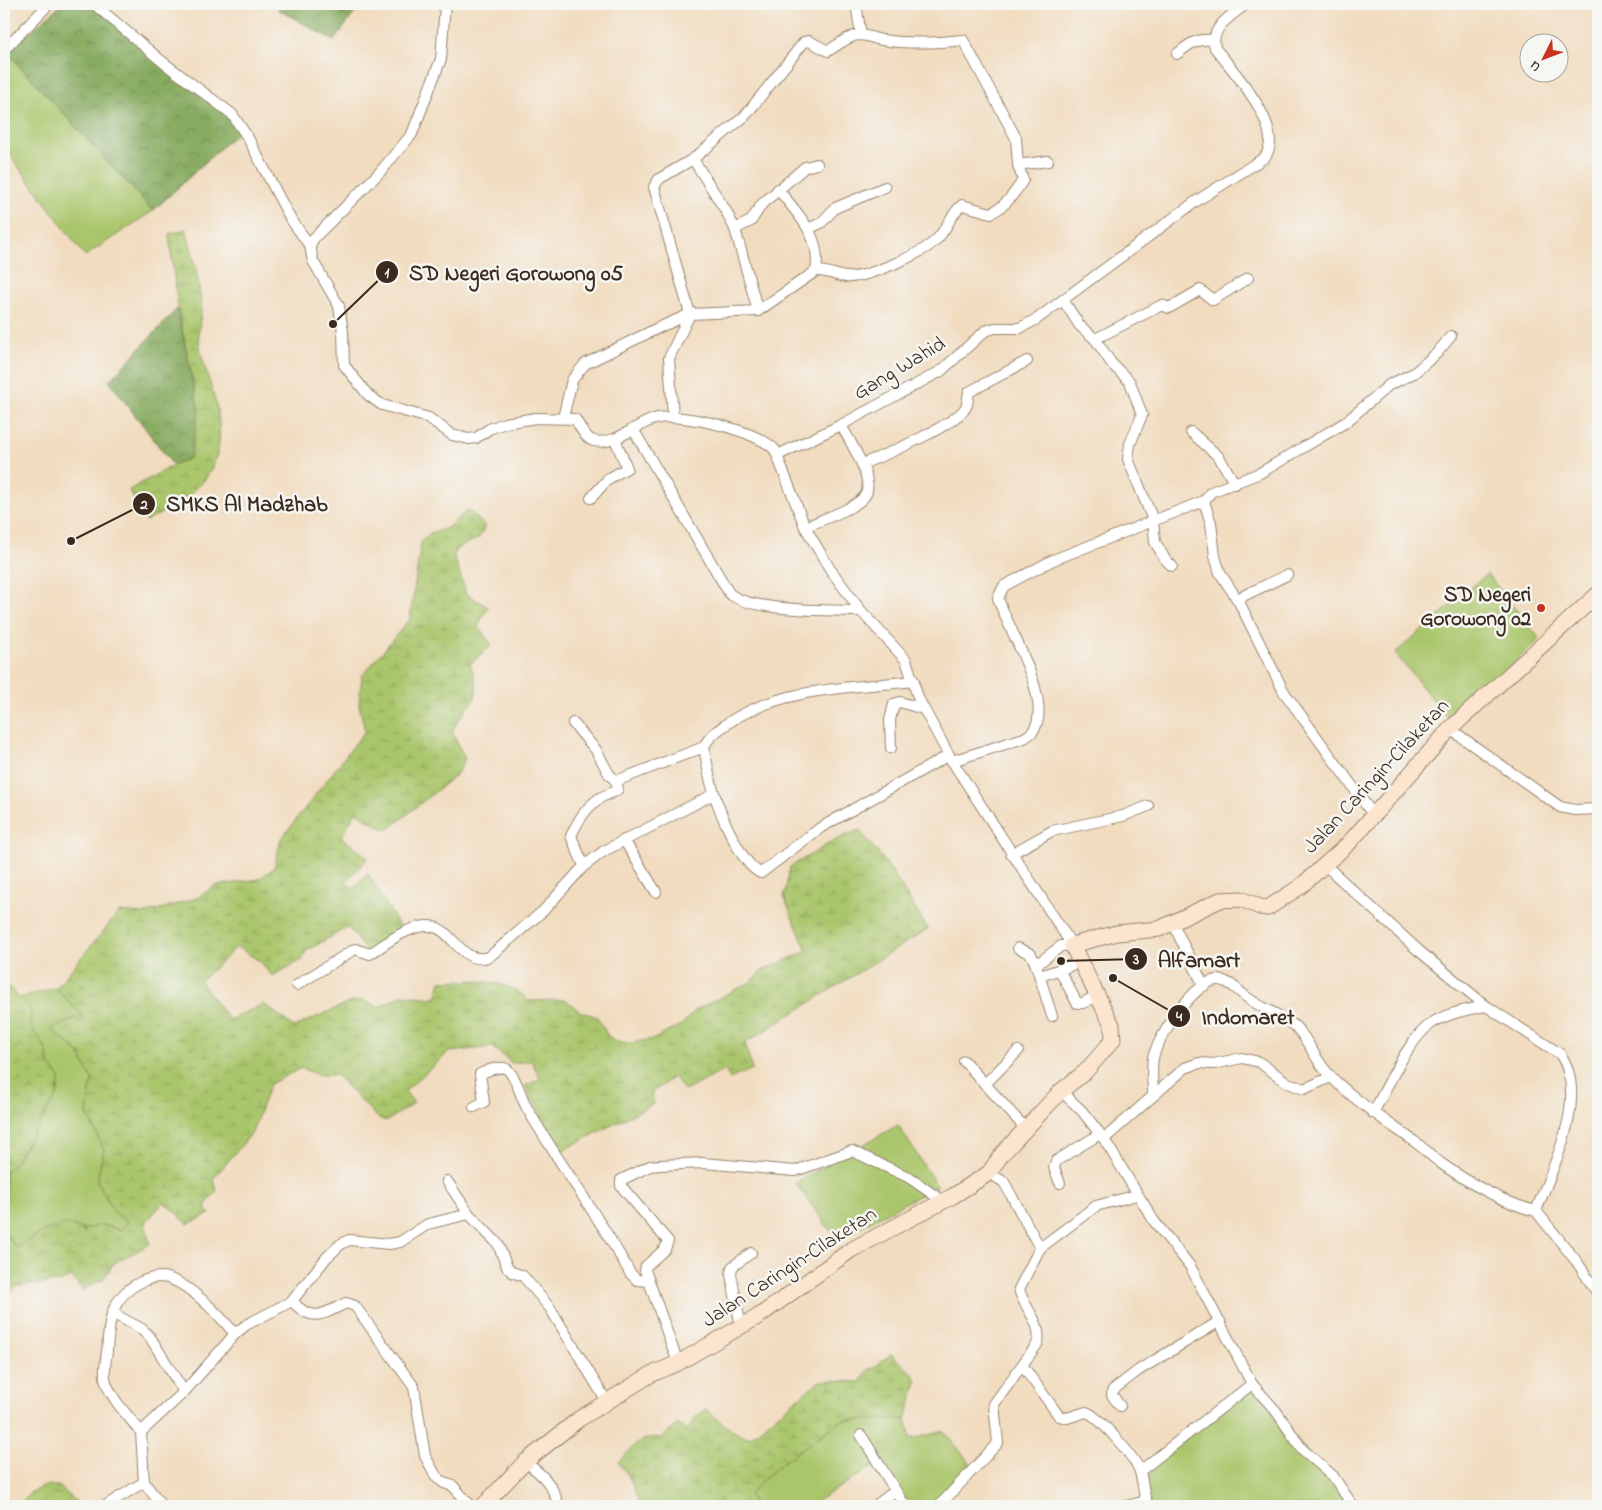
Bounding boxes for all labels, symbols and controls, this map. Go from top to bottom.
north arrow [1520,32,1570,82]
text: U [1525,55,1546,76]
callout: SD Negeri Gorowong 05 [374,254,633,291]
text: SD Negeri Gorowong 05 [409,259,623,292]
text: 1 [385,262,390,284]
street label: Gang Wahid [848,330,953,410]
callout: SMKS Al Madzhab [131,485,337,522]
text: SMKS Al Madzhab [166,490,328,522]
text: 2 [139,494,148,516]
place label: SD Negeri Gorowong 02 [1420,581,1532,637]
marker: SD Negeri Gorowong 02 [1535,602,1547,614]
street label: Jalan Caringin–Cilaketan [1297,693,1459,863]
callout: Alfamart [1123,941,1251,978]
text: Alfamart [1158,946,1241,978]
text: 3 [1132,949,1139,971]
callout: Indomaret [1166,998,1304,1035]
text: Indomaret [1202,1003,1295,1035]
text: 4 [1175,1006,1183,1028]
street label: Jalan Caringin–Cilaketan [697,1200,884,1337]

